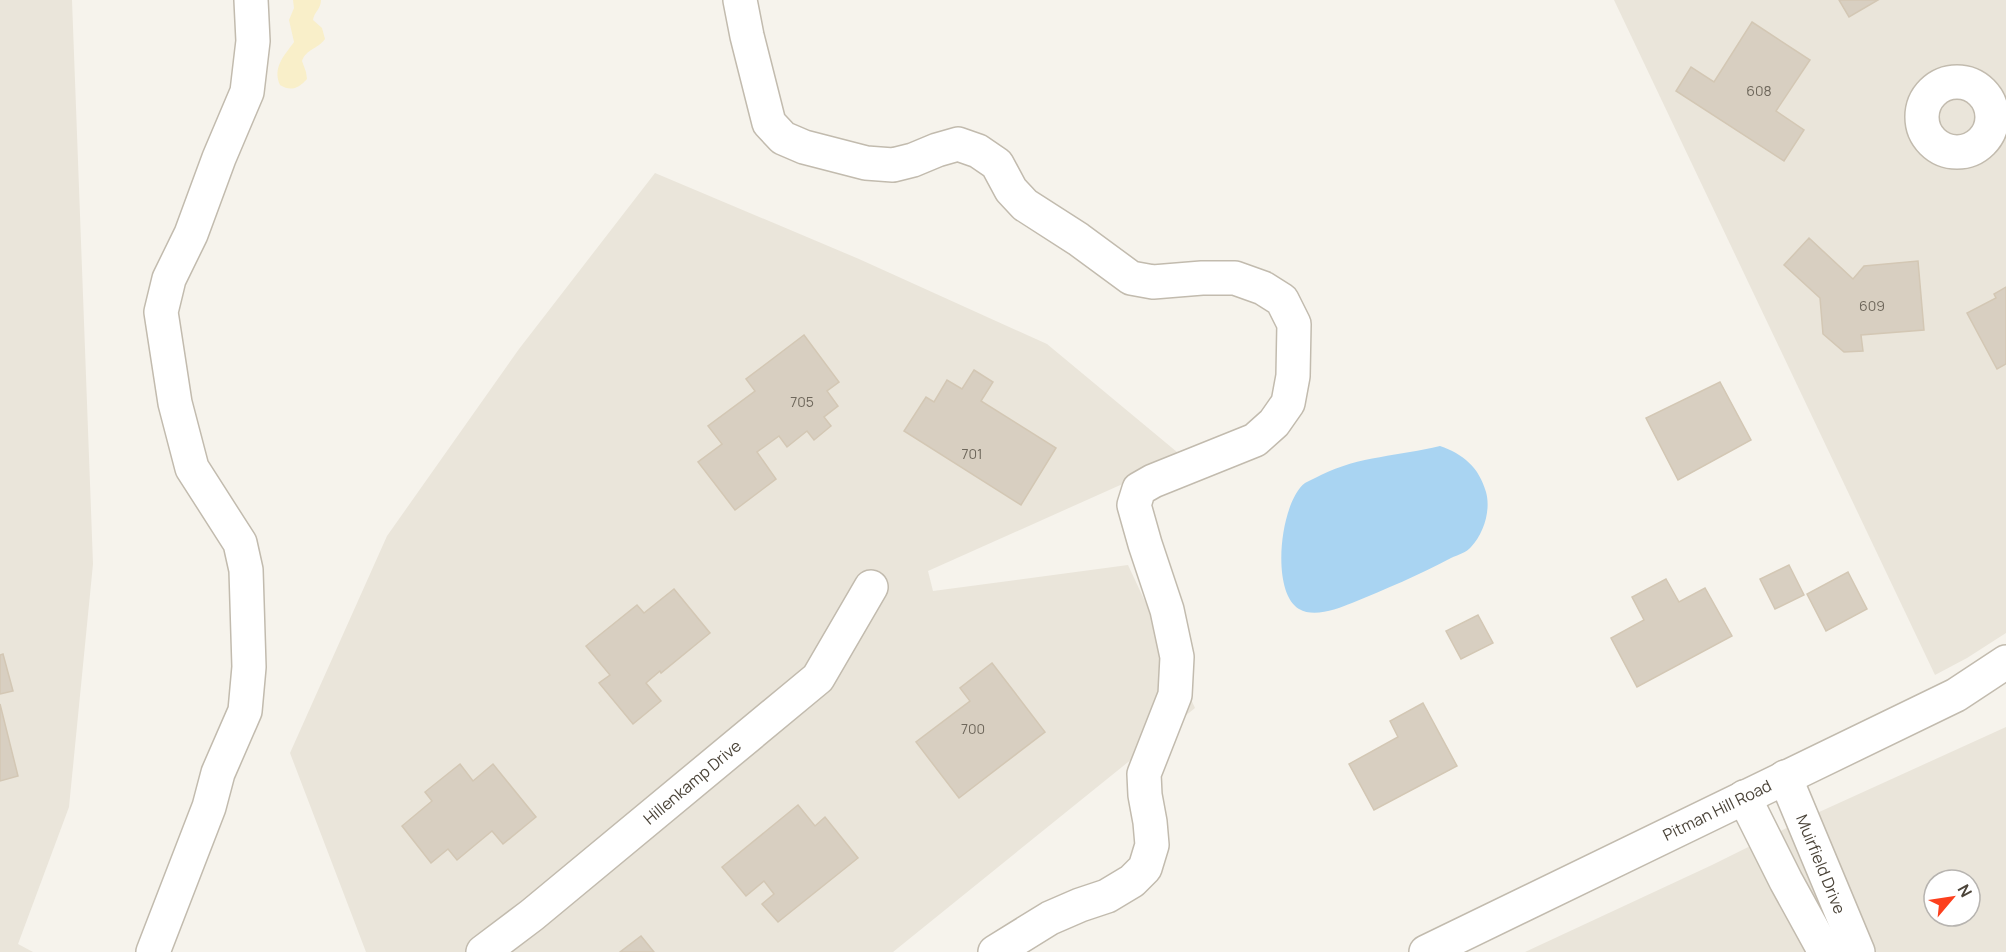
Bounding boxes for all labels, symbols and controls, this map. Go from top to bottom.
house number: 608 [1746,81,1772,100]
house number: 609 [1859,296,1885,315]
house number: 705 [790,392,814,411]
house number: 701 [961,444,983,463]
house number: 700 [961,719,985,738]
street label: Hillenkamp Drive [638,735,746,829]
street label: Pitman Hill Road [1659,774,1775,846]
street label: Muirfield Drive [1791,811,1851,917]
north arrow [1922,868,1982,928]
text: N [1953,880,1978,901]

